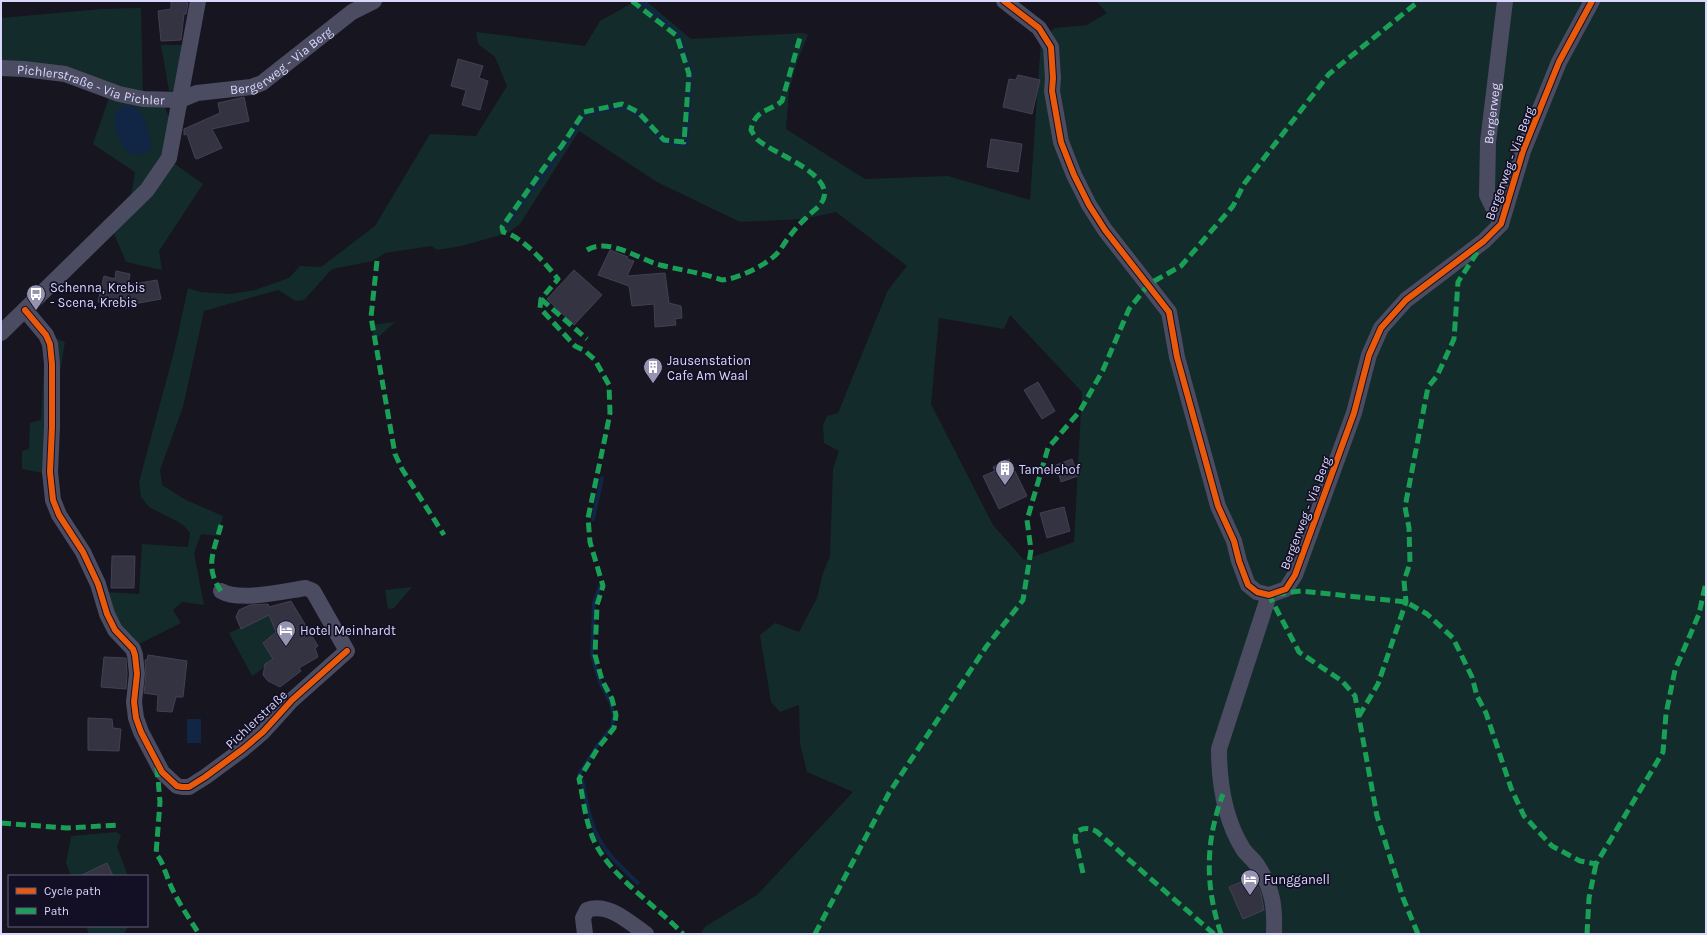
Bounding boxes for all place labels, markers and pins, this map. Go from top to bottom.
place label: Schenna, Krebis - Scena, Krebis [50,280,146,310]
bus stop icon: Schenna, Krebis - Scena, Krebis [25,283,47,311]
place label: Jausenstation Cafe Am Waal [667,353,751,383]
building icon: Jausenstation Cafe Am Waal [642,356,664,384]
building icon: Tamelehof [994,458,1016,486]
place label: Tamelehof [1019,462,1081,477]
hotel icon: Hotel Meinhardt [275,619,297,647]
place label: Hotel Meinhardt [300,623,396,638]
hotel icon: Fungganell [1239,868,1261,896]
place label: Fungganell [1264,872,1330,887]

